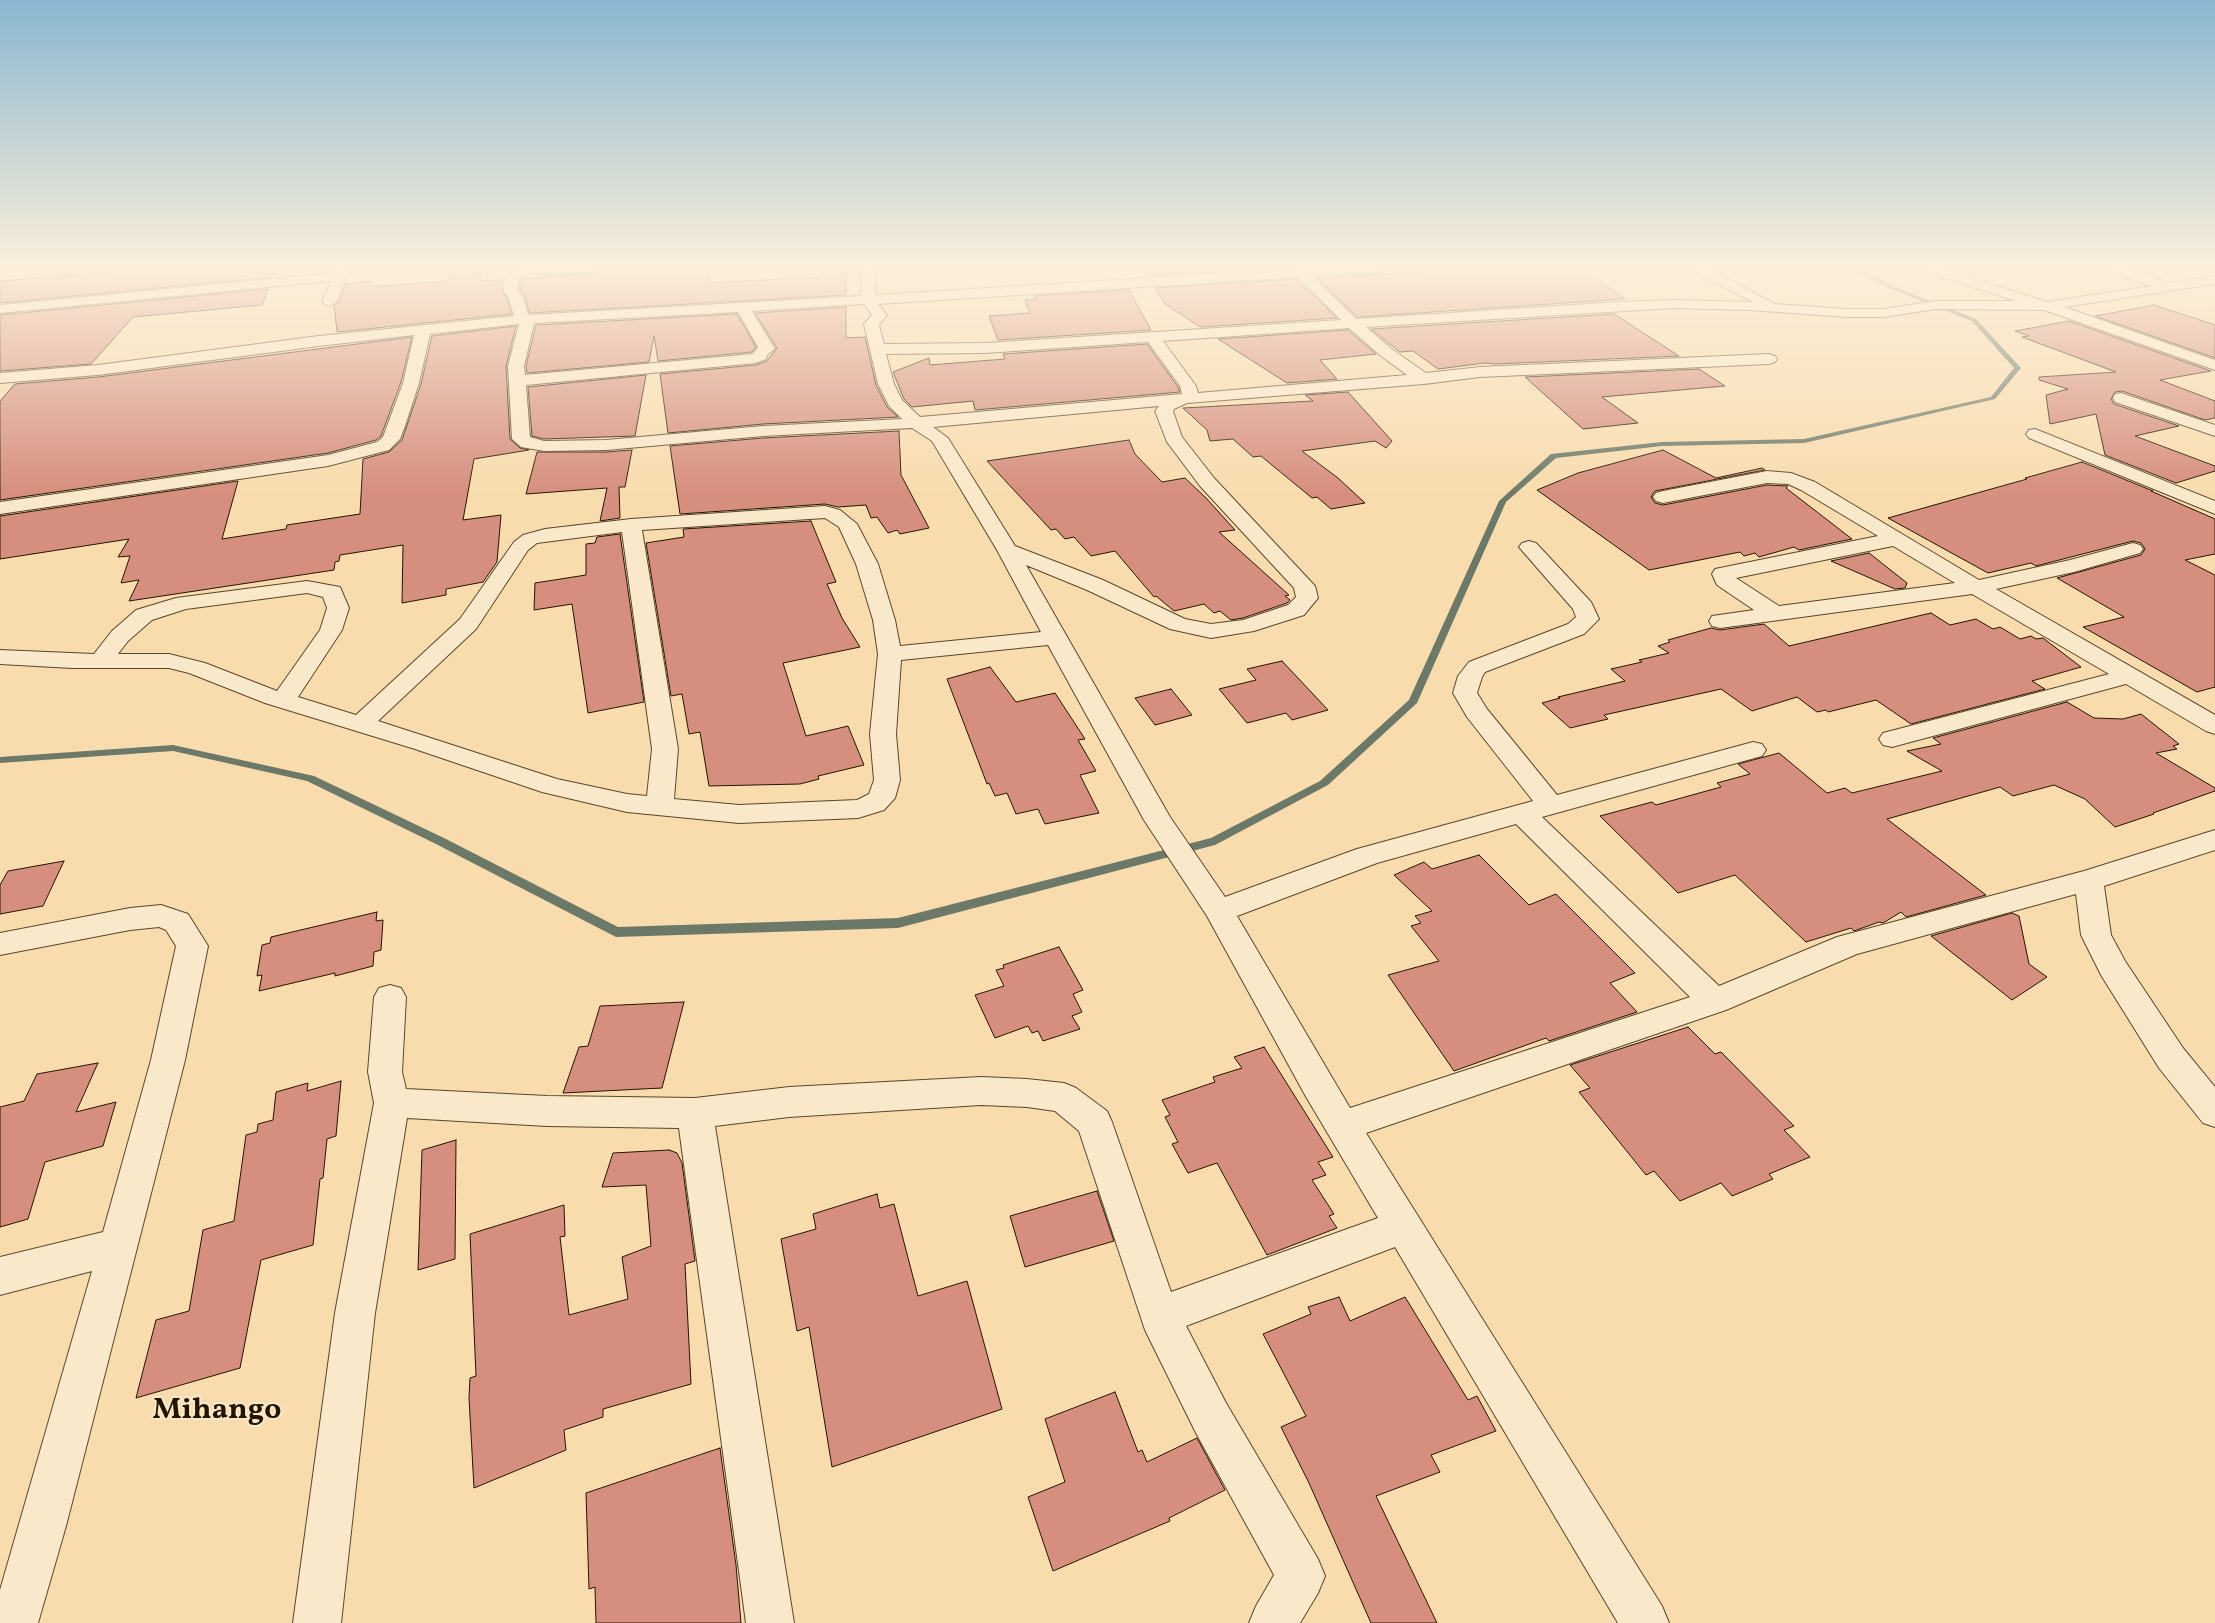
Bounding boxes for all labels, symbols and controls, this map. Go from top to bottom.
district label: Mihango [153,1394,281,1430]

